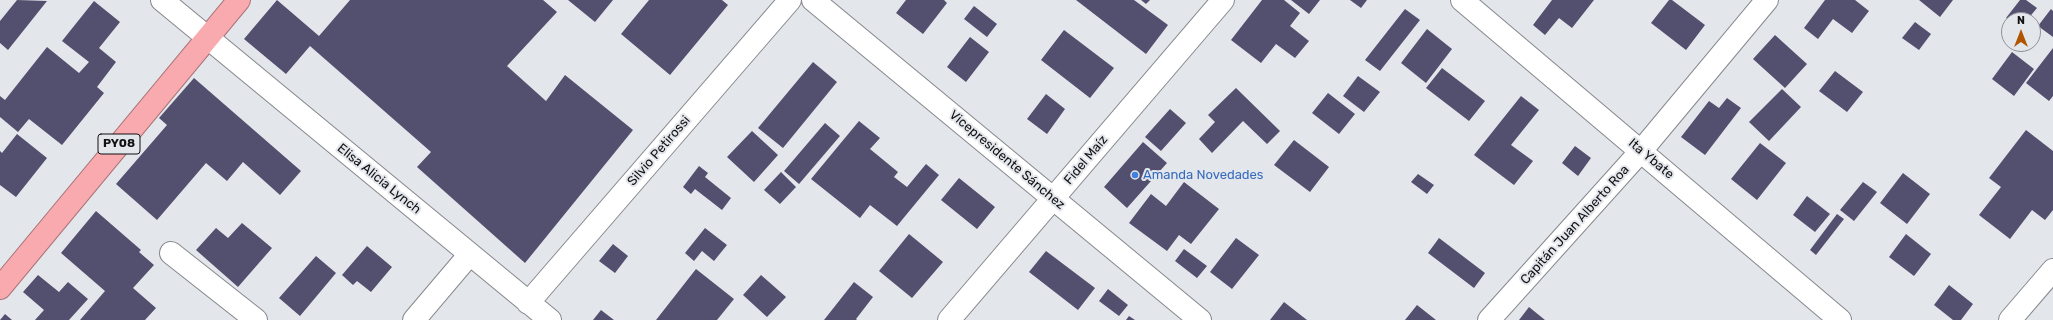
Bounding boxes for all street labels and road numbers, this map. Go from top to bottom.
street label: Vicepresidente Sánchez [946,107,1068,213]
street label: Silvio Petirossi [624,113,694,189]
street label: Fidel Maíz [1061,132,1111,188]
road number: PY08 [98,134,140,154]
street label: Ita Ybate [1625,135,1677,183]
street label: Elisa Alicia Lynch [334,141,424,217]
street label: Capitán Juan Alberto Roa [1517,162,1633,288]

